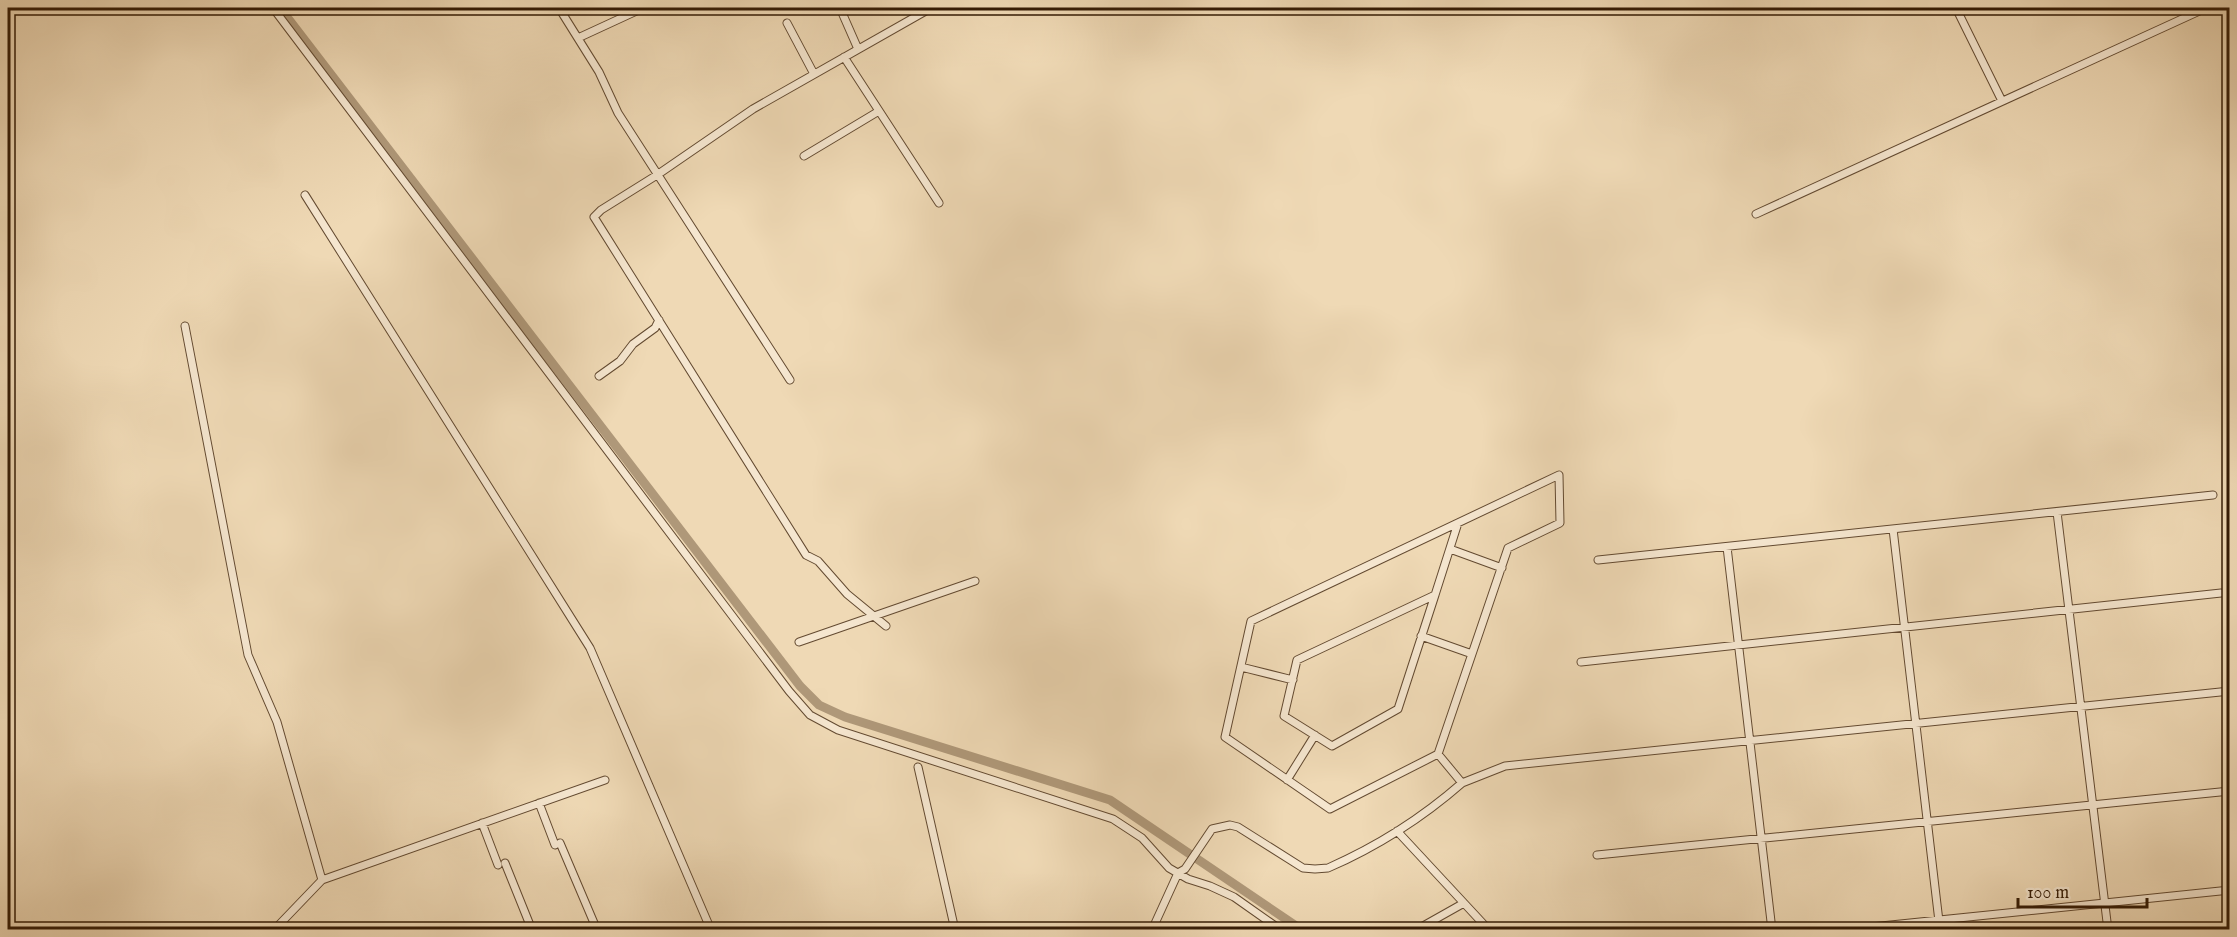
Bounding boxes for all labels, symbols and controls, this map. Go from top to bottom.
scale bar [2018,871,2147,909]
text: 100 m [2027,882,2069,905]

